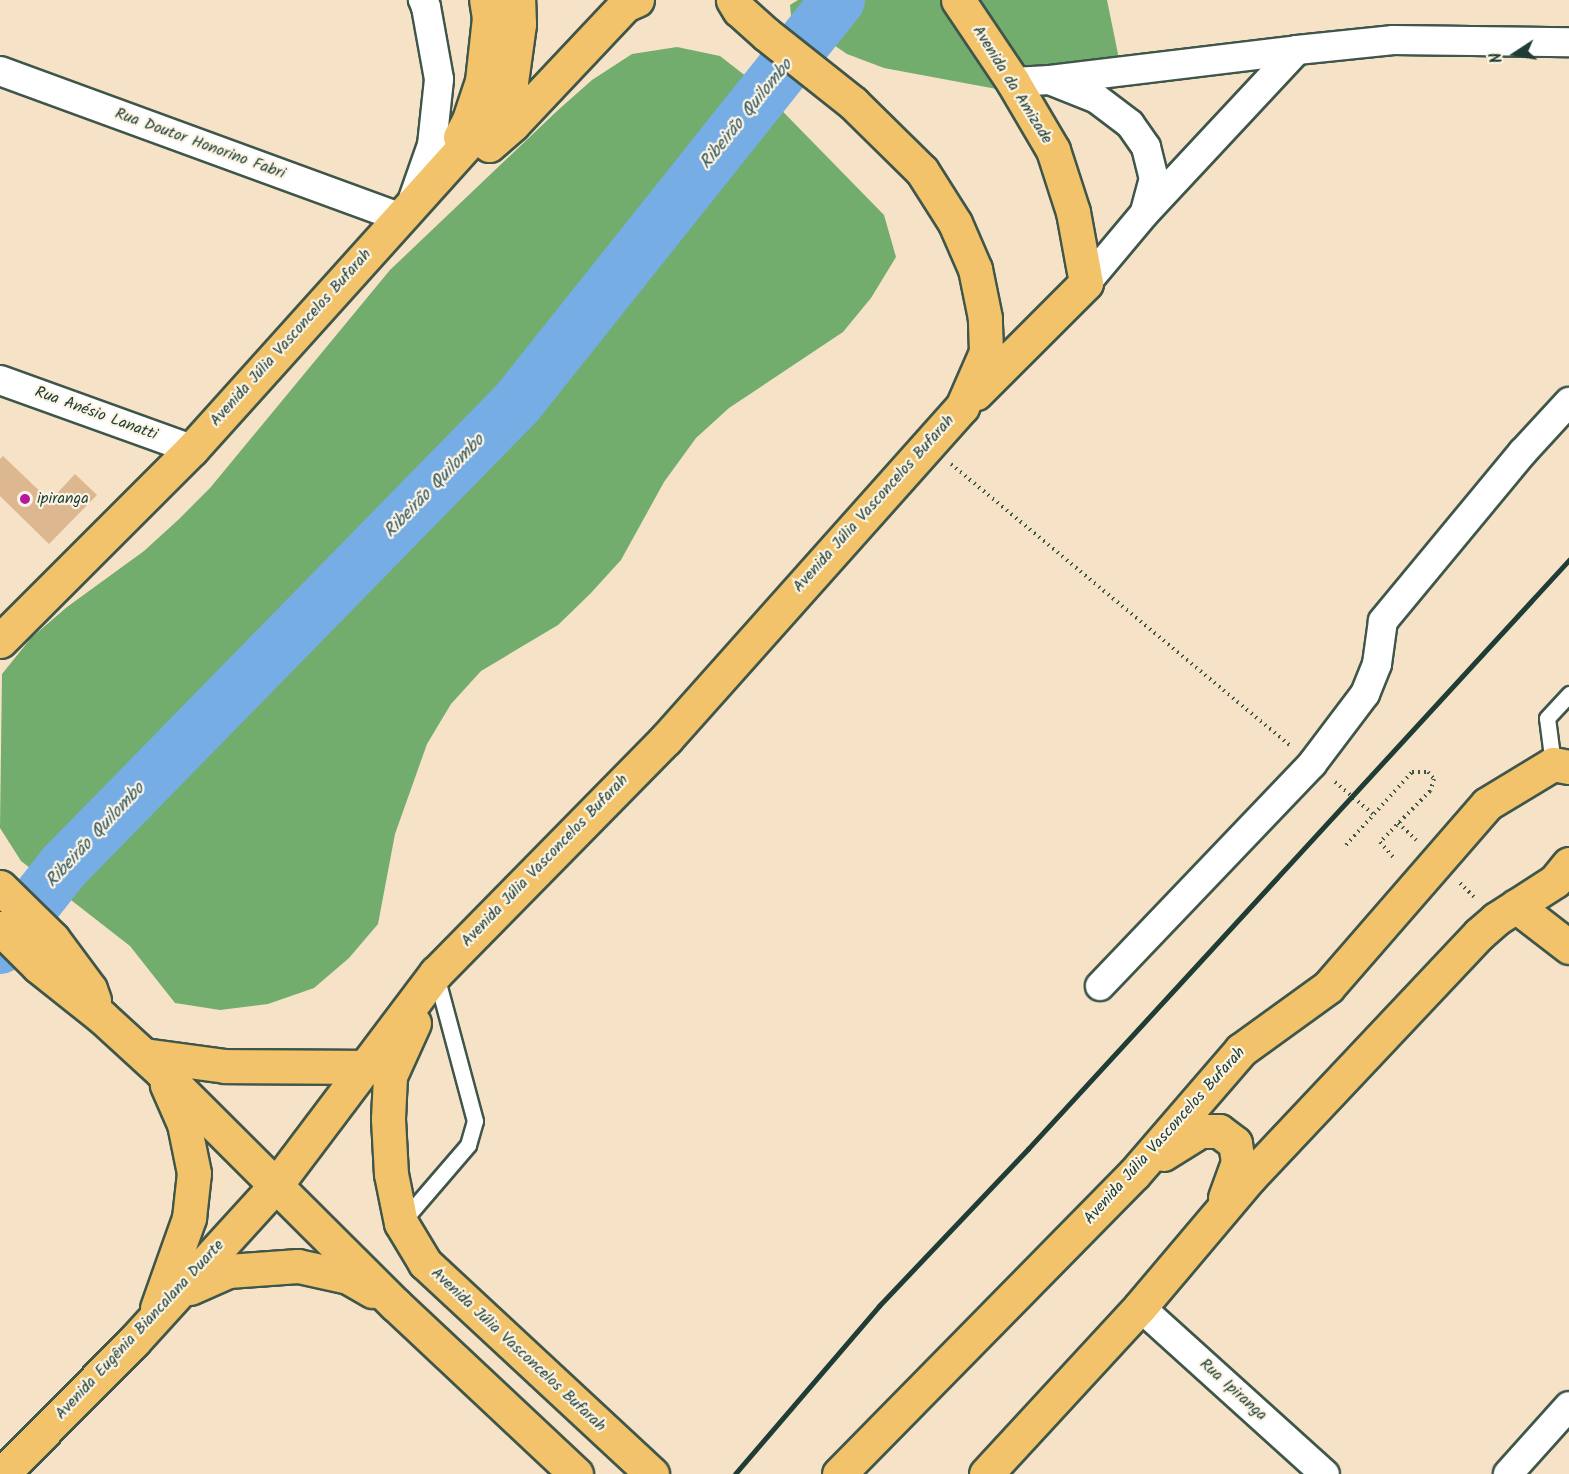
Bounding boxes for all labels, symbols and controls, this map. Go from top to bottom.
street label: Avenida da Amizade [968,22,1056,148]
north arrow [1485,24,1545,84]
text: N [1484,50,1510,65]
water label: Ribeirão Quilombo [696,56,798,174]
street label: Rua Doutor Honorino Fabri [112,104,288,184]
street label: Avenida Júlia Vasconcelos Bufarah [206,245,376,431]
street label: Rua Anésio Lanatti [32,383,160,445]
street label: Avenida Júlia Vasconcelos Bufarah [789,411,959,597]
water label: Ribeirão Quilombo [380,431,490,543]
place label: ipiranga [37,489,89,509]
marker: ipiranga [18,492,32,506]
street label: Avenida Júlia Vasconcelos Bufarah [458,771,632,951]
water label: Ribeirão Quilombo [42,779,150,893]
street label: Avenida Júlia Vasconcelos Bufarah [1080,1043,1250,1229]
street label: Avenida Eugênia Biancalana Duarte [52,1236,228,1424]
street label: Avenida Júlia Vasconcelos Bufarah [427,1264,609,1436]
street label: Rua Ipiranga [1195,1355,1271,1425]

